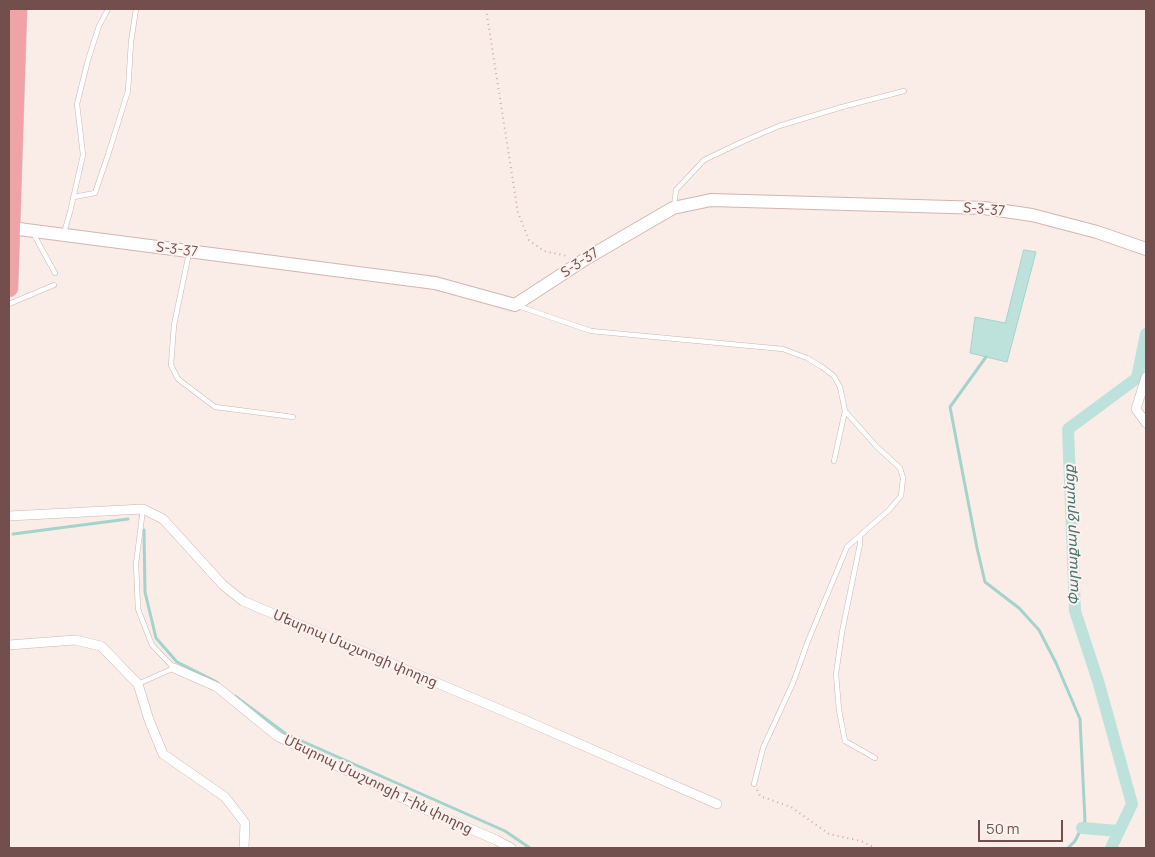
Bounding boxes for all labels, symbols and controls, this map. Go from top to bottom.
street label: Տ-3-37 [962,200,1006,220]
street label: Տ-3-37 [155,239,199,261]
street label: Տ-3-37 [558,245,602,281]
water label: Փարաքար ջրանցք [1061,464,1083,606]
street label: Մեսրոպ Մաշտոցի փողոց [270,607,440,691]
street label: Մեսրոպ Մաշտոցի 1-ին փողոց [281,732,475,838]
scale bar [980,810,1065,842]
text: 50 m [986,818,1020,839]

